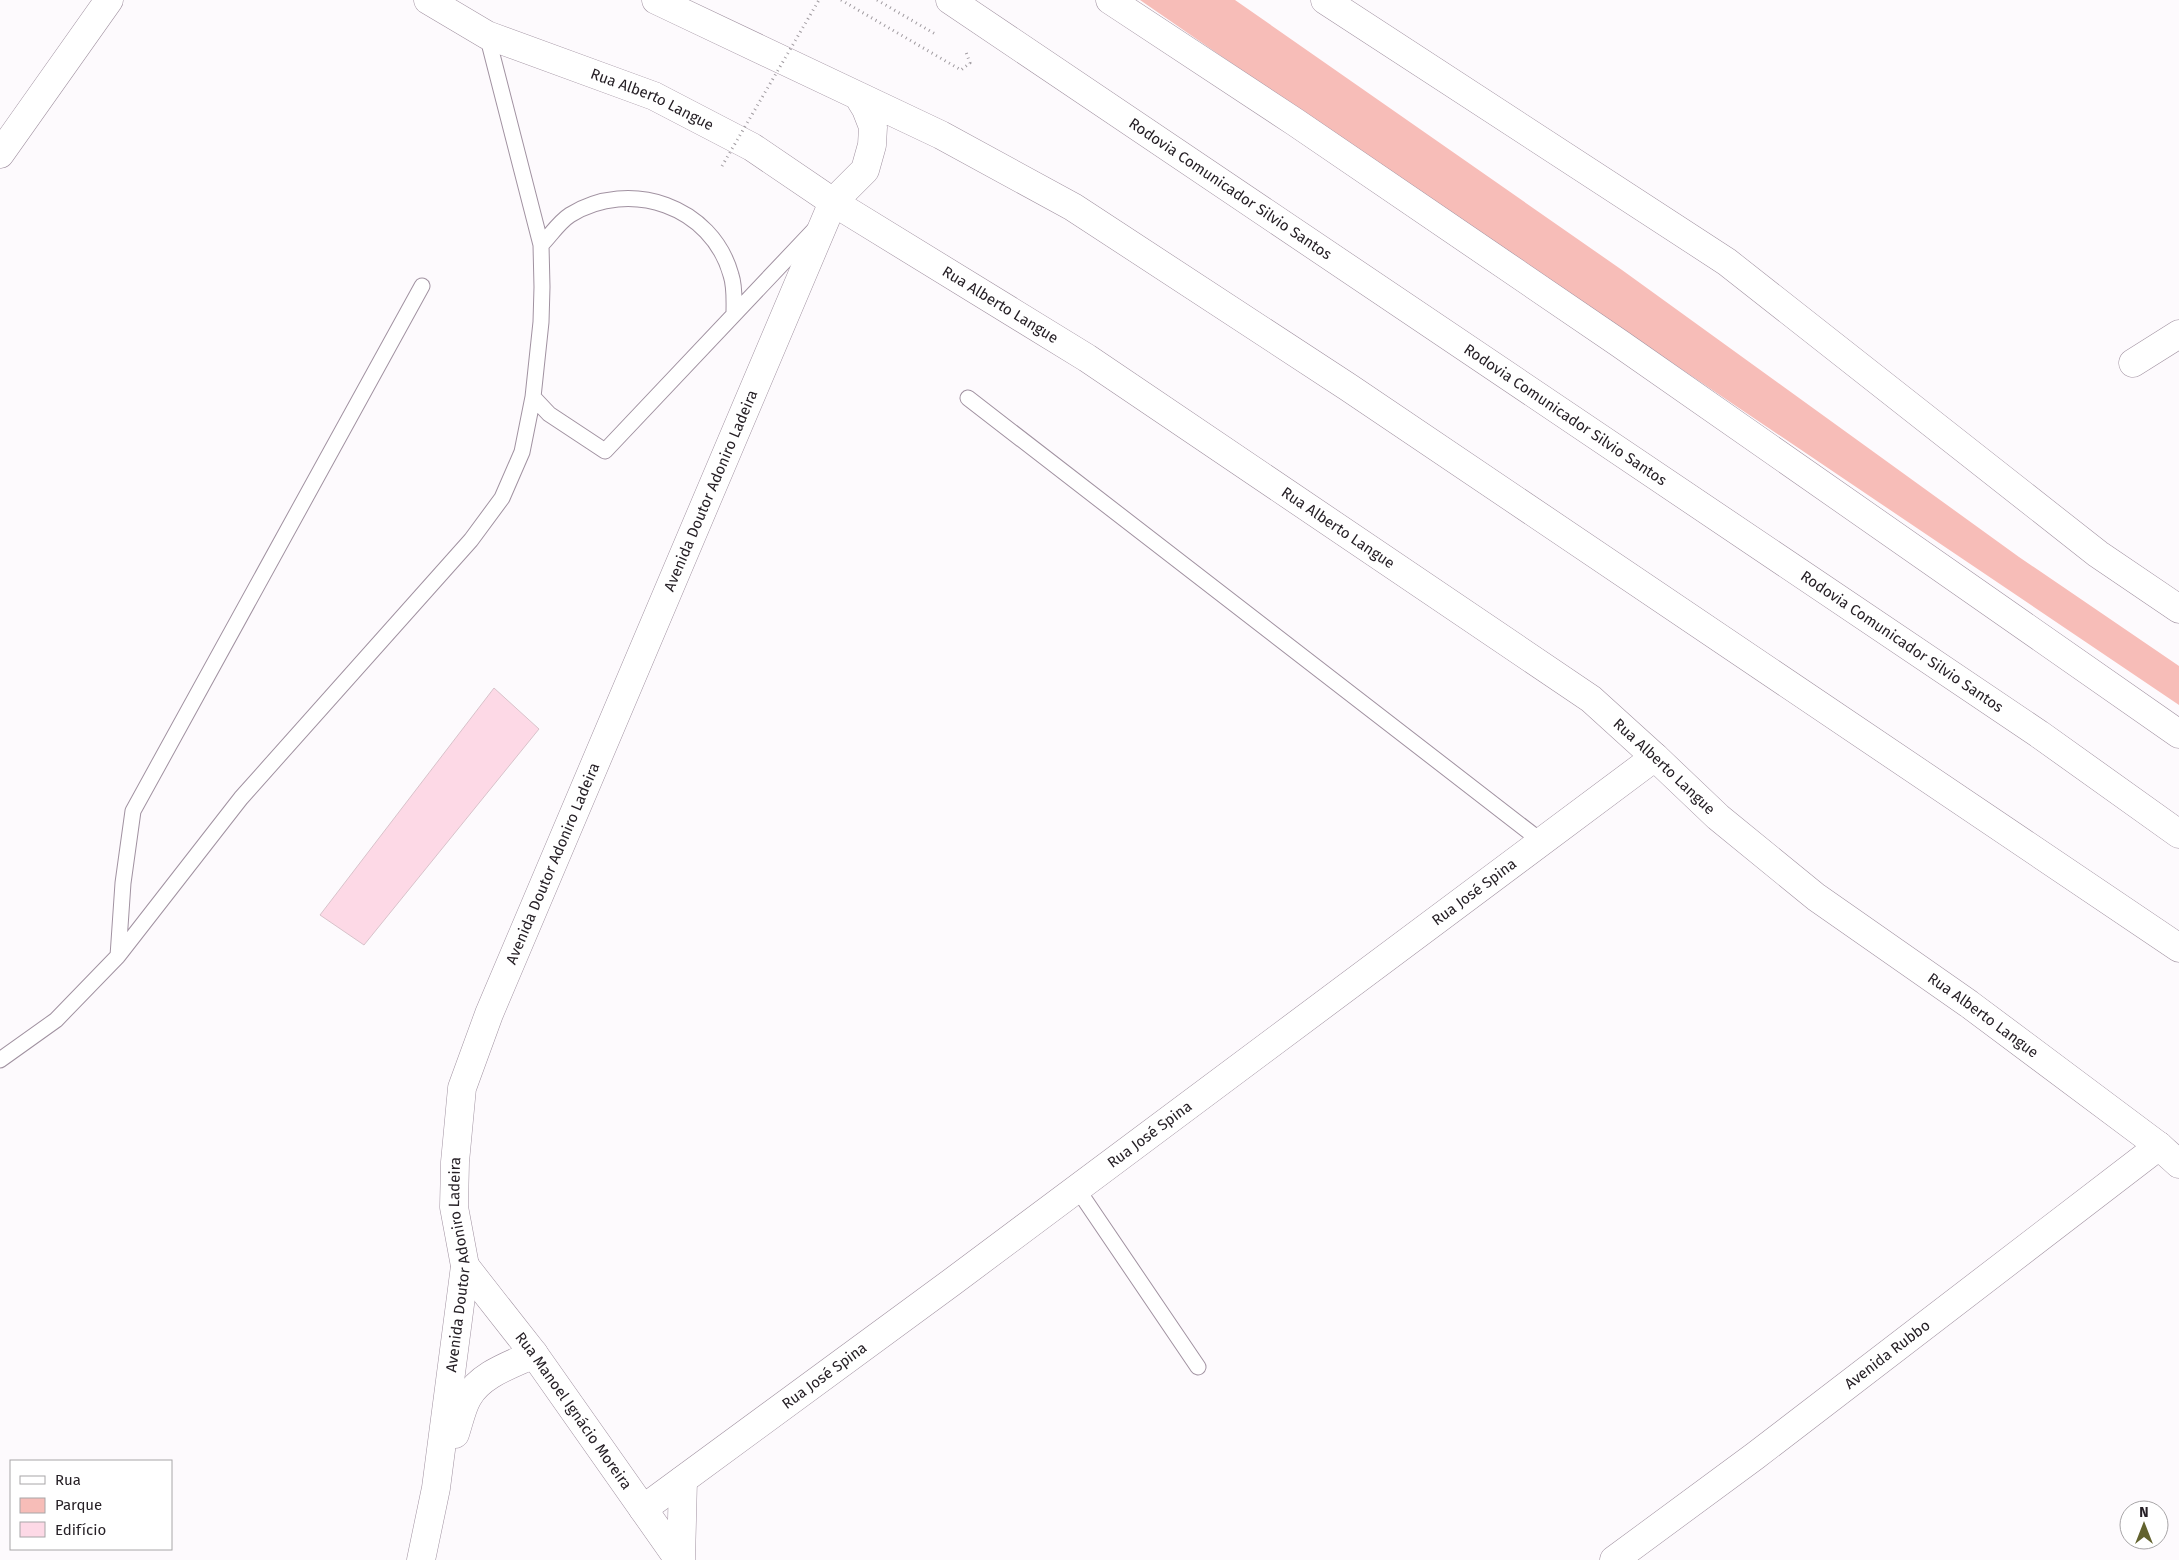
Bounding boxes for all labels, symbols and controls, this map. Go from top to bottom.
street label: Rua Alberto Langue [588,65,717,134]
street label: Rodovia Comunicador Silvio Santos [1126,114,1335,264]
street label: Rua Alberto Langue [939,262,1061,347]
street label: Rodovia Comunicador Silvio Santos [1461,340,1670,489]
street label: Avenida Doutor Adoniro Ladeira [660,387,761,594]
street label: Rua Alberto Langue [1278,483,1398,573]
street label: Rodovia Comunicador Silvio Santos [1797,567,2007,716]
street label: Rua Alberto Langue [1610,715,1719,818]
street label: Avenida Doutor Adoniro Ladeira [502,760,603,967]
street label: Rua José Spina [1428,855,1520,929]
street label: Rua Alberto Langue [1924,969,2042,1062]
street label: Rua José Spina [1104,1097,1195,1172]
street label: Avenida Doutor Adoniro Ladeira [442,1156,474,1373]
street label: Avenida Rubbo [1841,1316,1934,1393]
street label: Rua Manoel Ignácio Moreira [511,1329,636,1493]
street label: Rua José Spina [778,1339,870,1413]
legend [10,1460,172,1550]
text: Rua [55,1471,81,1489]
text: Parque [55,1496,102,1514]
north arrow [2119,1500,2169,1550]
text: N [2139,1504,2149,1521]
text: Edifício [55,1521,106,1539]

